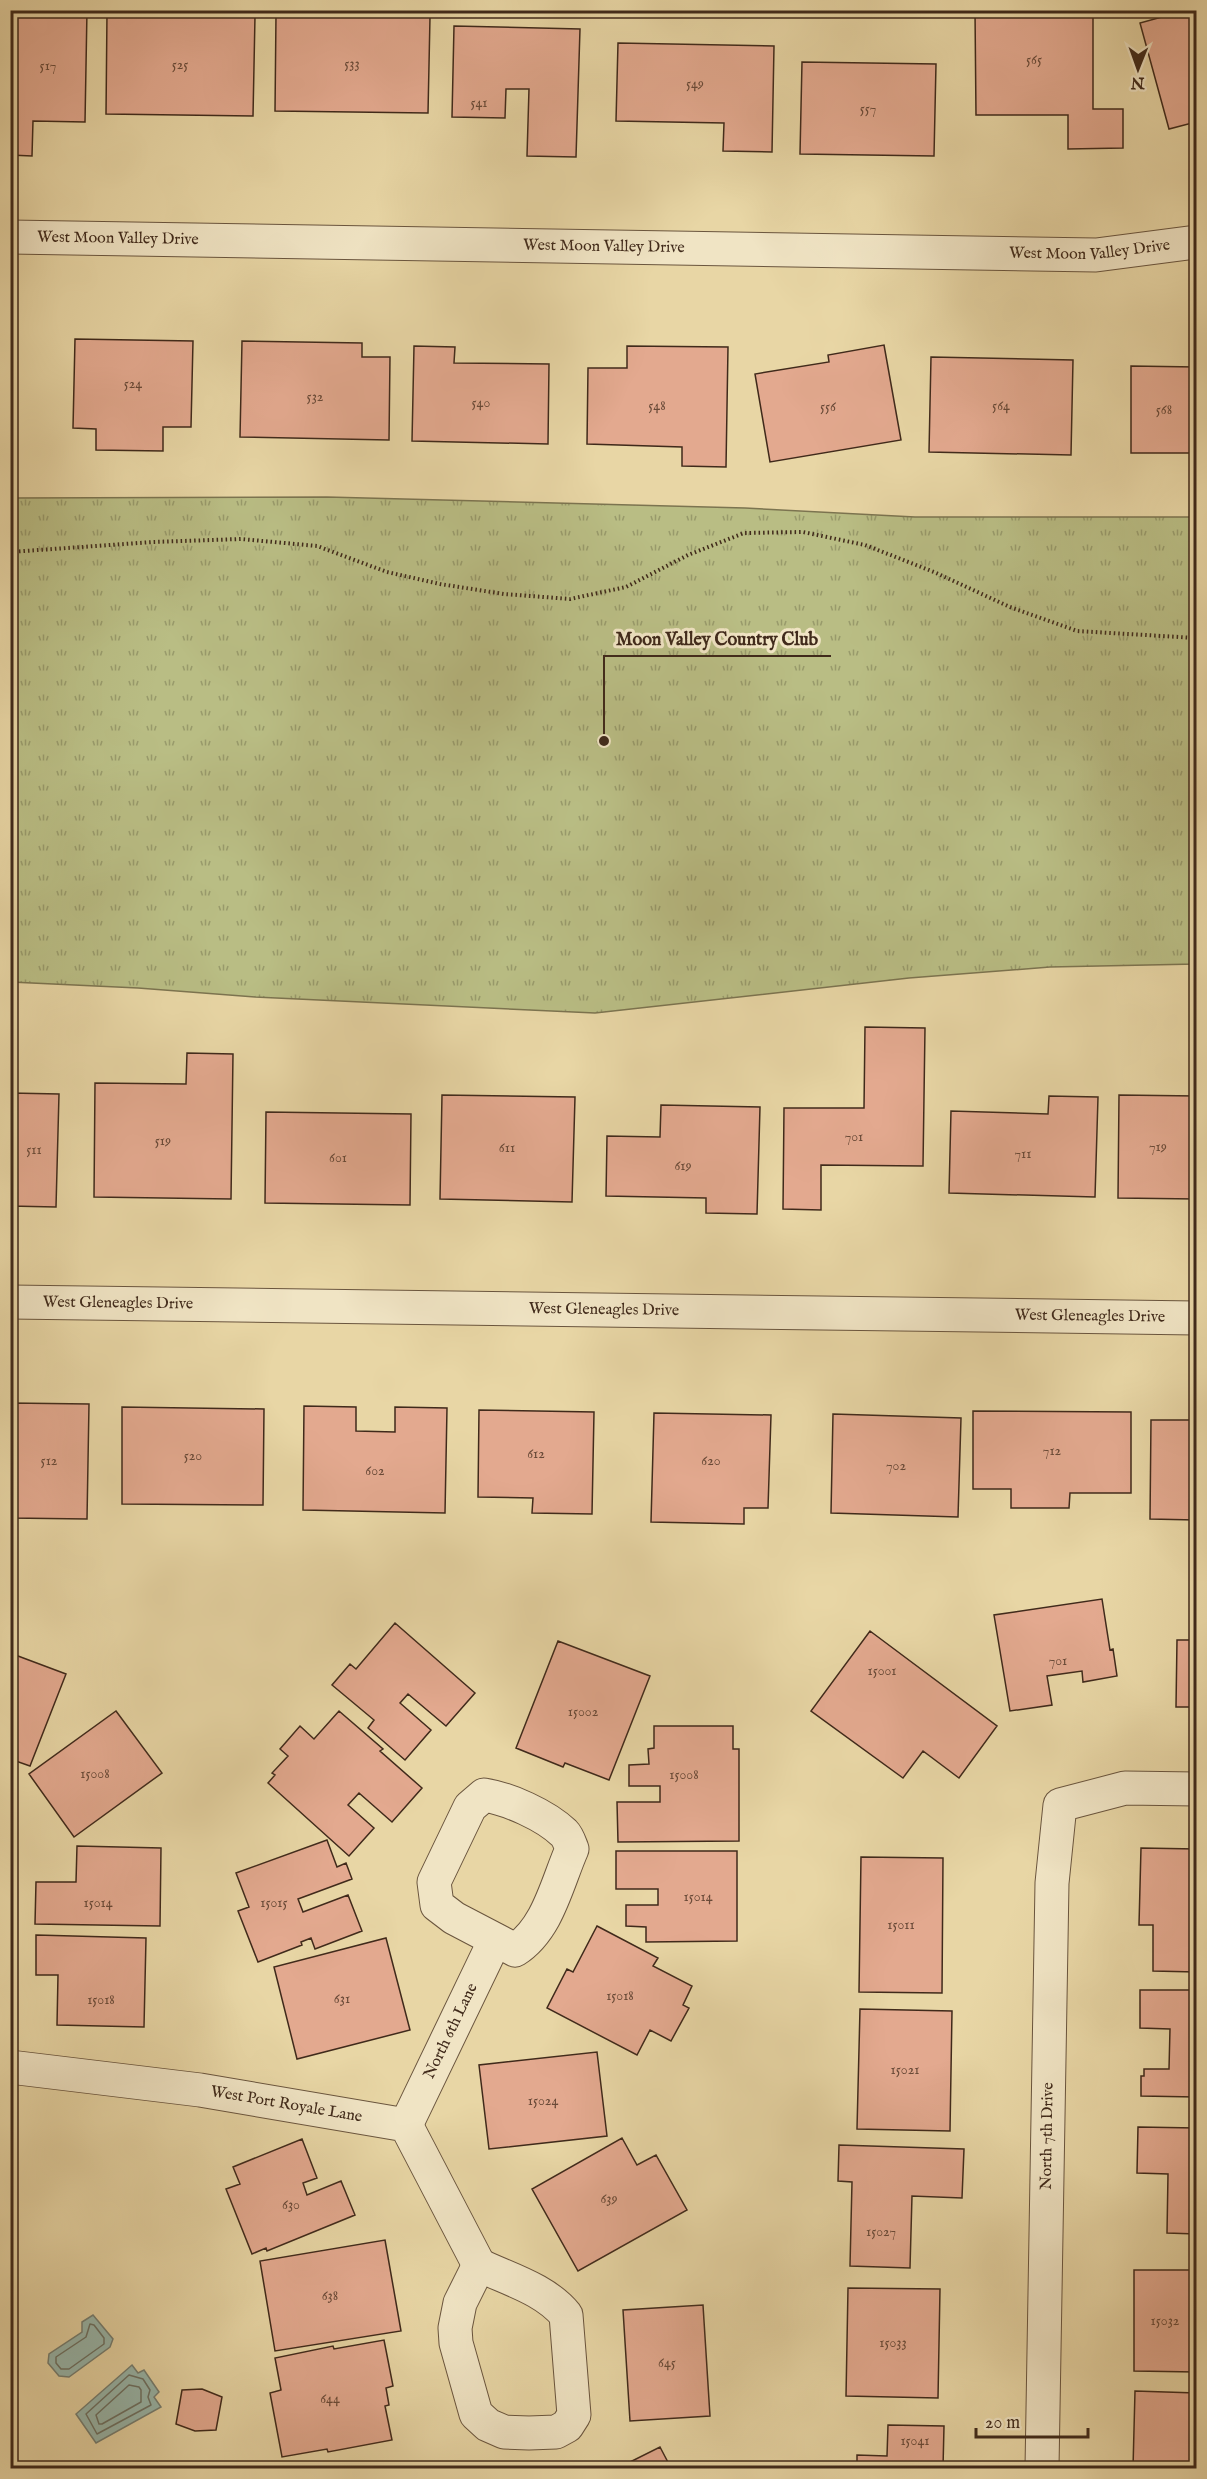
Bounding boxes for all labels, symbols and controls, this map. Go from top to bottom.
north arrow [1108,39,1168,99]
house number: 565 [1026,51,1042,69]
house number: 533 [344,55,360,73]
house number: 525 [172,56,188,74]
house number: 517 [40,57,56,75]
text: N [1131,72,1146,92]
house number: 549 [686,75,704,93]
house number: 541 [470,94,488,112]
house number: 557 [860,100,876,118]
street label: West Moon Valley Drive [37,227,199,250]
street label: West Moon Valley Drive [1009,235,1171,265]
street label: West Moon Valley Drive [523,236,685,258]
house number: 524 [124,375,142,393]
house number: 532 [307,388,324,406]
house number: 540 [472,394,490,412]
house number: 548 [648,397,666,415]
house number: 564 [992,397,1010,415]
house number: 556 [820,398,837,416]
house number: 568 [1156,401,1172,419]
callout: Moon Valley Country Club [604,620,831,656]
text: Moon Valley Country Club [616,629,819,652]
house number: 701 [845,1128,863,1146]
house number: 519 [155,1132,171,1150]
house number: 719 [1149,1138,1167,1156]
house number: 611 [499,1139,515,1157]
house number: 511 [26,1141,42,1159]
house number: 711 [1015,1145,1031,1163]
house number: 601 [329,1149,347,1167]
house number: 619 [674,1157,692,1175]
street label: West Gleneagles Drive [43,1292,193,1314]
street label: West Gleneagles Drive [529,1299,679,1321]
street label: West Gleneagles Drive [1015,1306,1165,1328]
house number: 712 [1043,1442,1062,1460]
house number: 612 [527,1445,545,1463]
house number: 520 [184,1447,202,1465]
house number: 512 [41,1452,58,1470]
house number: 620 [701,1452,721,1470]
house number: 702 [886,1457,906,1475]
house number: 602 [365,1462,385,1480]
house number: 701 [1049,1652,1067,1670]
house number: 15001 [867,1662,897,1680]
house number: 15002 [568,1703,599,1721]
house number: 15008 [80,1765,110,1783]
house number: 15008 [669,1766,699,1784]
house number: 15014 [683,1888,713,1906]
house number: 15014 [83,1894,113,1912]
house number: 15015 [260,1894,288,1912]
house number: 15011 [887,1916,915,1934]
street label: North 6th Lane [420,1980,483,2082]
house number: 15018 [606,1987,634,2005]
house number: 631 [334,1990,350,2008]
house number: 15018 [87,1991,115,2009]
house number: 15021 [891,2061,919,2079]
street label: West Port Royale Lane [209,2082,364,2127]
street label: North 7th Drive [1037,2082,1059,2190]
house number: 15024 [528,2092,558,2110]
house number: 639 [600,2190,618,2208]
house number: 630 [282,2196,300,2214]
house number: 15027 [866,2223,896,2241]
house number: 638 [322,2287,338,2305]
house number: 15032 [1151,2312,1180,2330]
house number: 15033 [879,2334,907,2352]
house number: 645 [658,2354,676,2372]
house number: 644 [320,2390,340,2408]
scale bar [976,2401,1088,2439]
text: 20 m [985,2412,1020,2435]
house number: 15041 [900,2432,930,2450]

